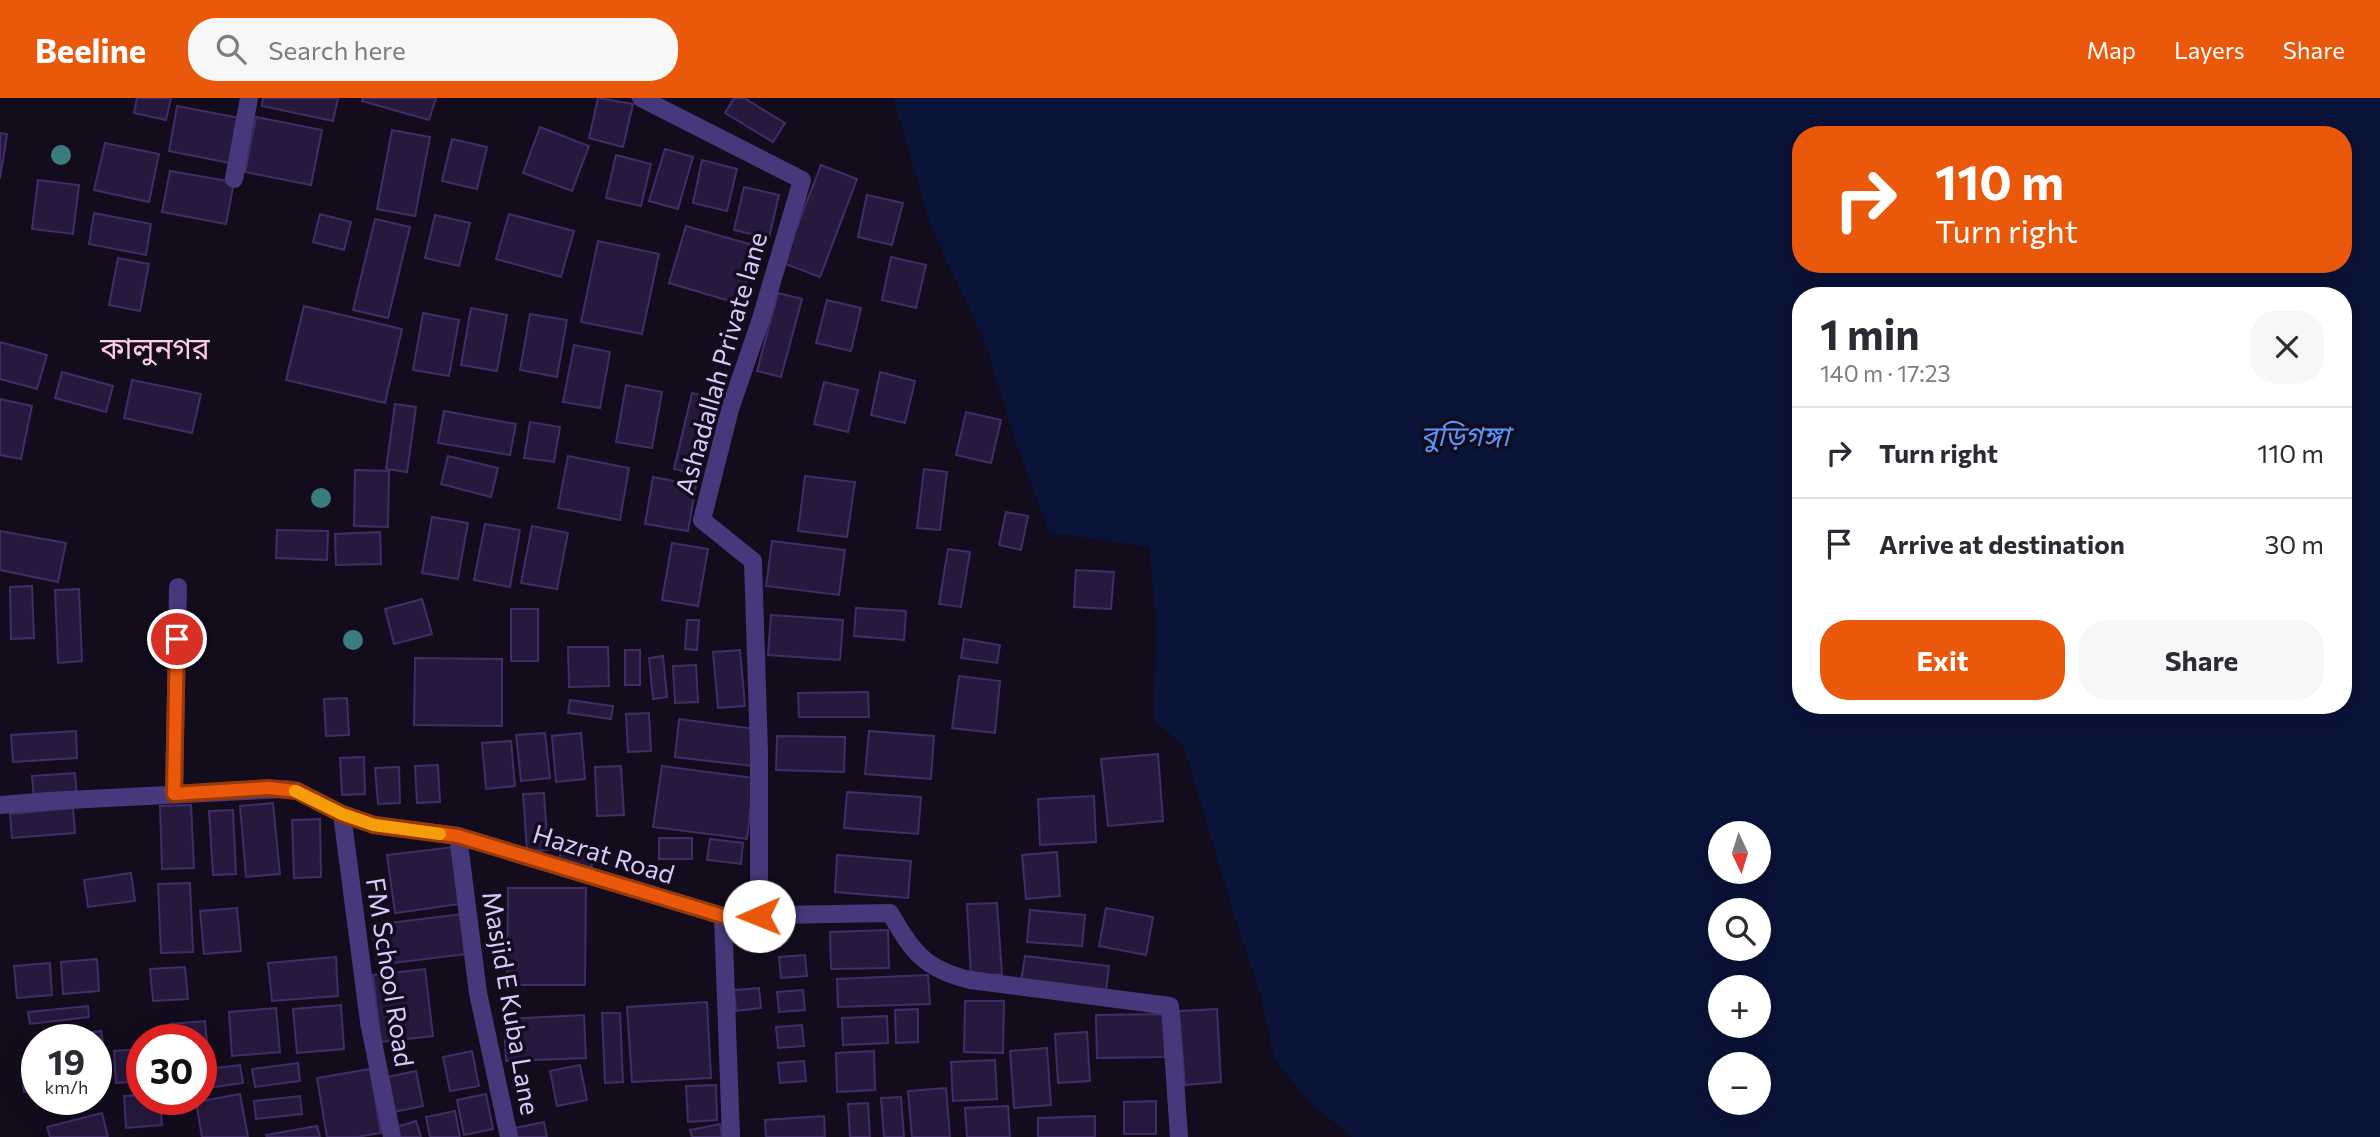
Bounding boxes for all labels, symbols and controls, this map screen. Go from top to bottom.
search box [188,18,678,81]
text: Beeline [35,29,146,70]
icon: search [212,30,250,68]
text: Search here [268,34,406,65]
text: Map [2087,35,2136,64]
text: Layers [2174,35,2245,64]
text: Share [2283,35,2345,64]
text: 110 m [1935,150,2064,210]
icon: right [1820,154,1911,245]
text: Turn right [1935,210,2078,250]
street label: Ashadallah Private lane [668,228,772,498]
text: 1 min [1820,307,1920,359]
button: close [2250,310,2324,384]
district label: কালুনগর [99,328,211,366]
text: 140 m · 17:23 [1820,359,1951,387]
water label: বুড়িগঙ্গা [1421,418,1515,453]
icon: right [1820,434,1858,472]
text: Turn right [1879,437,1998,468]
text: 110 m [2257,437,2324,468]
icon: arrive [1820,525,1858,563]
text: Arrive at destination [1879,528,2125,559]
text: 30 m [2265,528,2324,559]
pin [147,609,207,669]
icon: arrive [158,620,196,658]
button: Exit [1820,620,2065,700]
button: Share [2079,620,2324,700]
street label: Hazrat Road [530,817,678,889]
north arrow [1708,821,1771,884]
map controls [1708,821,1771,1115]
street label: FM School Road [361,875,421,1069]
position arrow [722,879,796,953]
street label: Masjid E Kuba Lane [477,889,547,1117]
button: search [1708,898,1771,961]
button: + [1708,975,1771,1038]
speed limit sign: 30 [126,1024,217,1115]
text: 19 [48,1039,85,1082]
button: − [1708,1052,1771,1115]
text: km/h [45,1076,88,1098]

